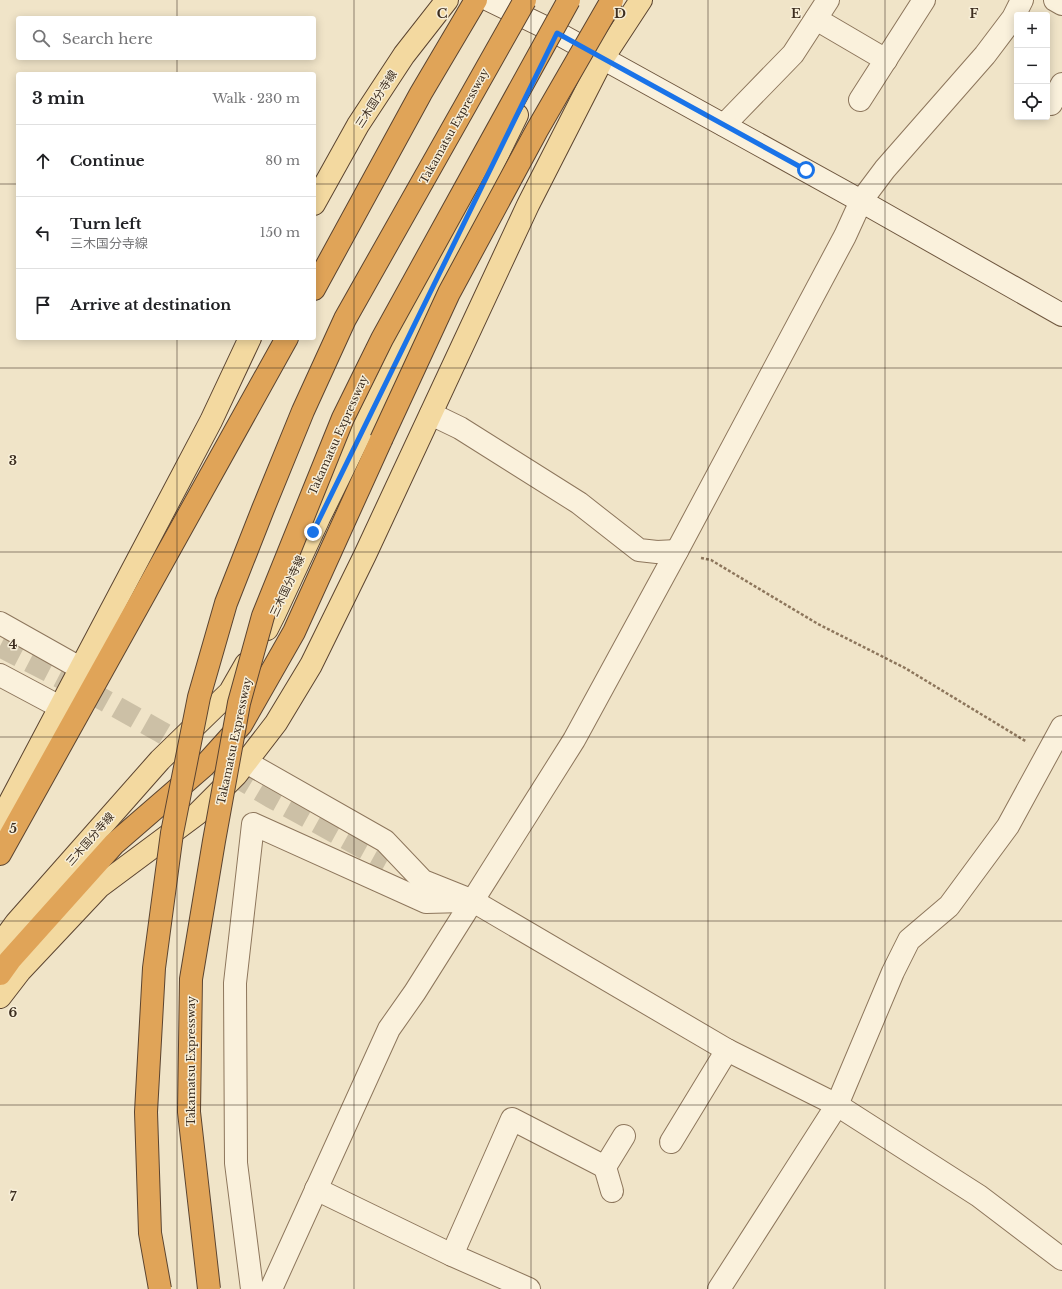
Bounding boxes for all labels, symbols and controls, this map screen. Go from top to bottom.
text: C [437,5,448,22]
text: D [614,5,626,22]
text: E [791,5,801,22]
text: F [970,5,979,22]
map controls [1014,12,1050,120]
button: + [1014,12,1050,48]
search box [16,16,316,60]
icon: search [30,27,52,49]
text: Search here [62,29,153,48]
button: − [1014,48,1050,84]
street label: Takamatsu Expressway [416,66,492,186]
street label: 三木国分寺線 [352,68,400,130]
button: locate [1014,84,1050,120]
text: 3 min [32,88,85,109]
text: Walk · 230 m [212,90,300,107]
icon: ahead [32,150,54,172]
text: Continue [70,151,145,170]
text: 80 m [265,152,300,169]
route start [797,161,815,179]
text: Turn left [70,214,141,233]
icon: left [32,222,54,244]
text: 150 m [260,224,300,241]
text: 三木国分寺線 [70,235,148,252]
icon: arrive [32,294,54,316]
text: Arrive at destination [70,295,231,314]
street label: Takamatsu Expressway [305,373,371,497]
text: 3 [9,452,17,469]
route end [304,523,322,541]
street label: 三木国分寺線 [267,553,307,619]
text: 4 [9,636,18,653]
street label: Takamatsu Expressway [214,676,254,806]
street label: 三木国分寺線 [63,810,117,868]
text: 5 [9,820,17,837]
street label: Takamatsu Expressway [184,996,198,1126]
text: 6 [9,1004,18,1021]
text: 7 [10,1188,17,1205]

